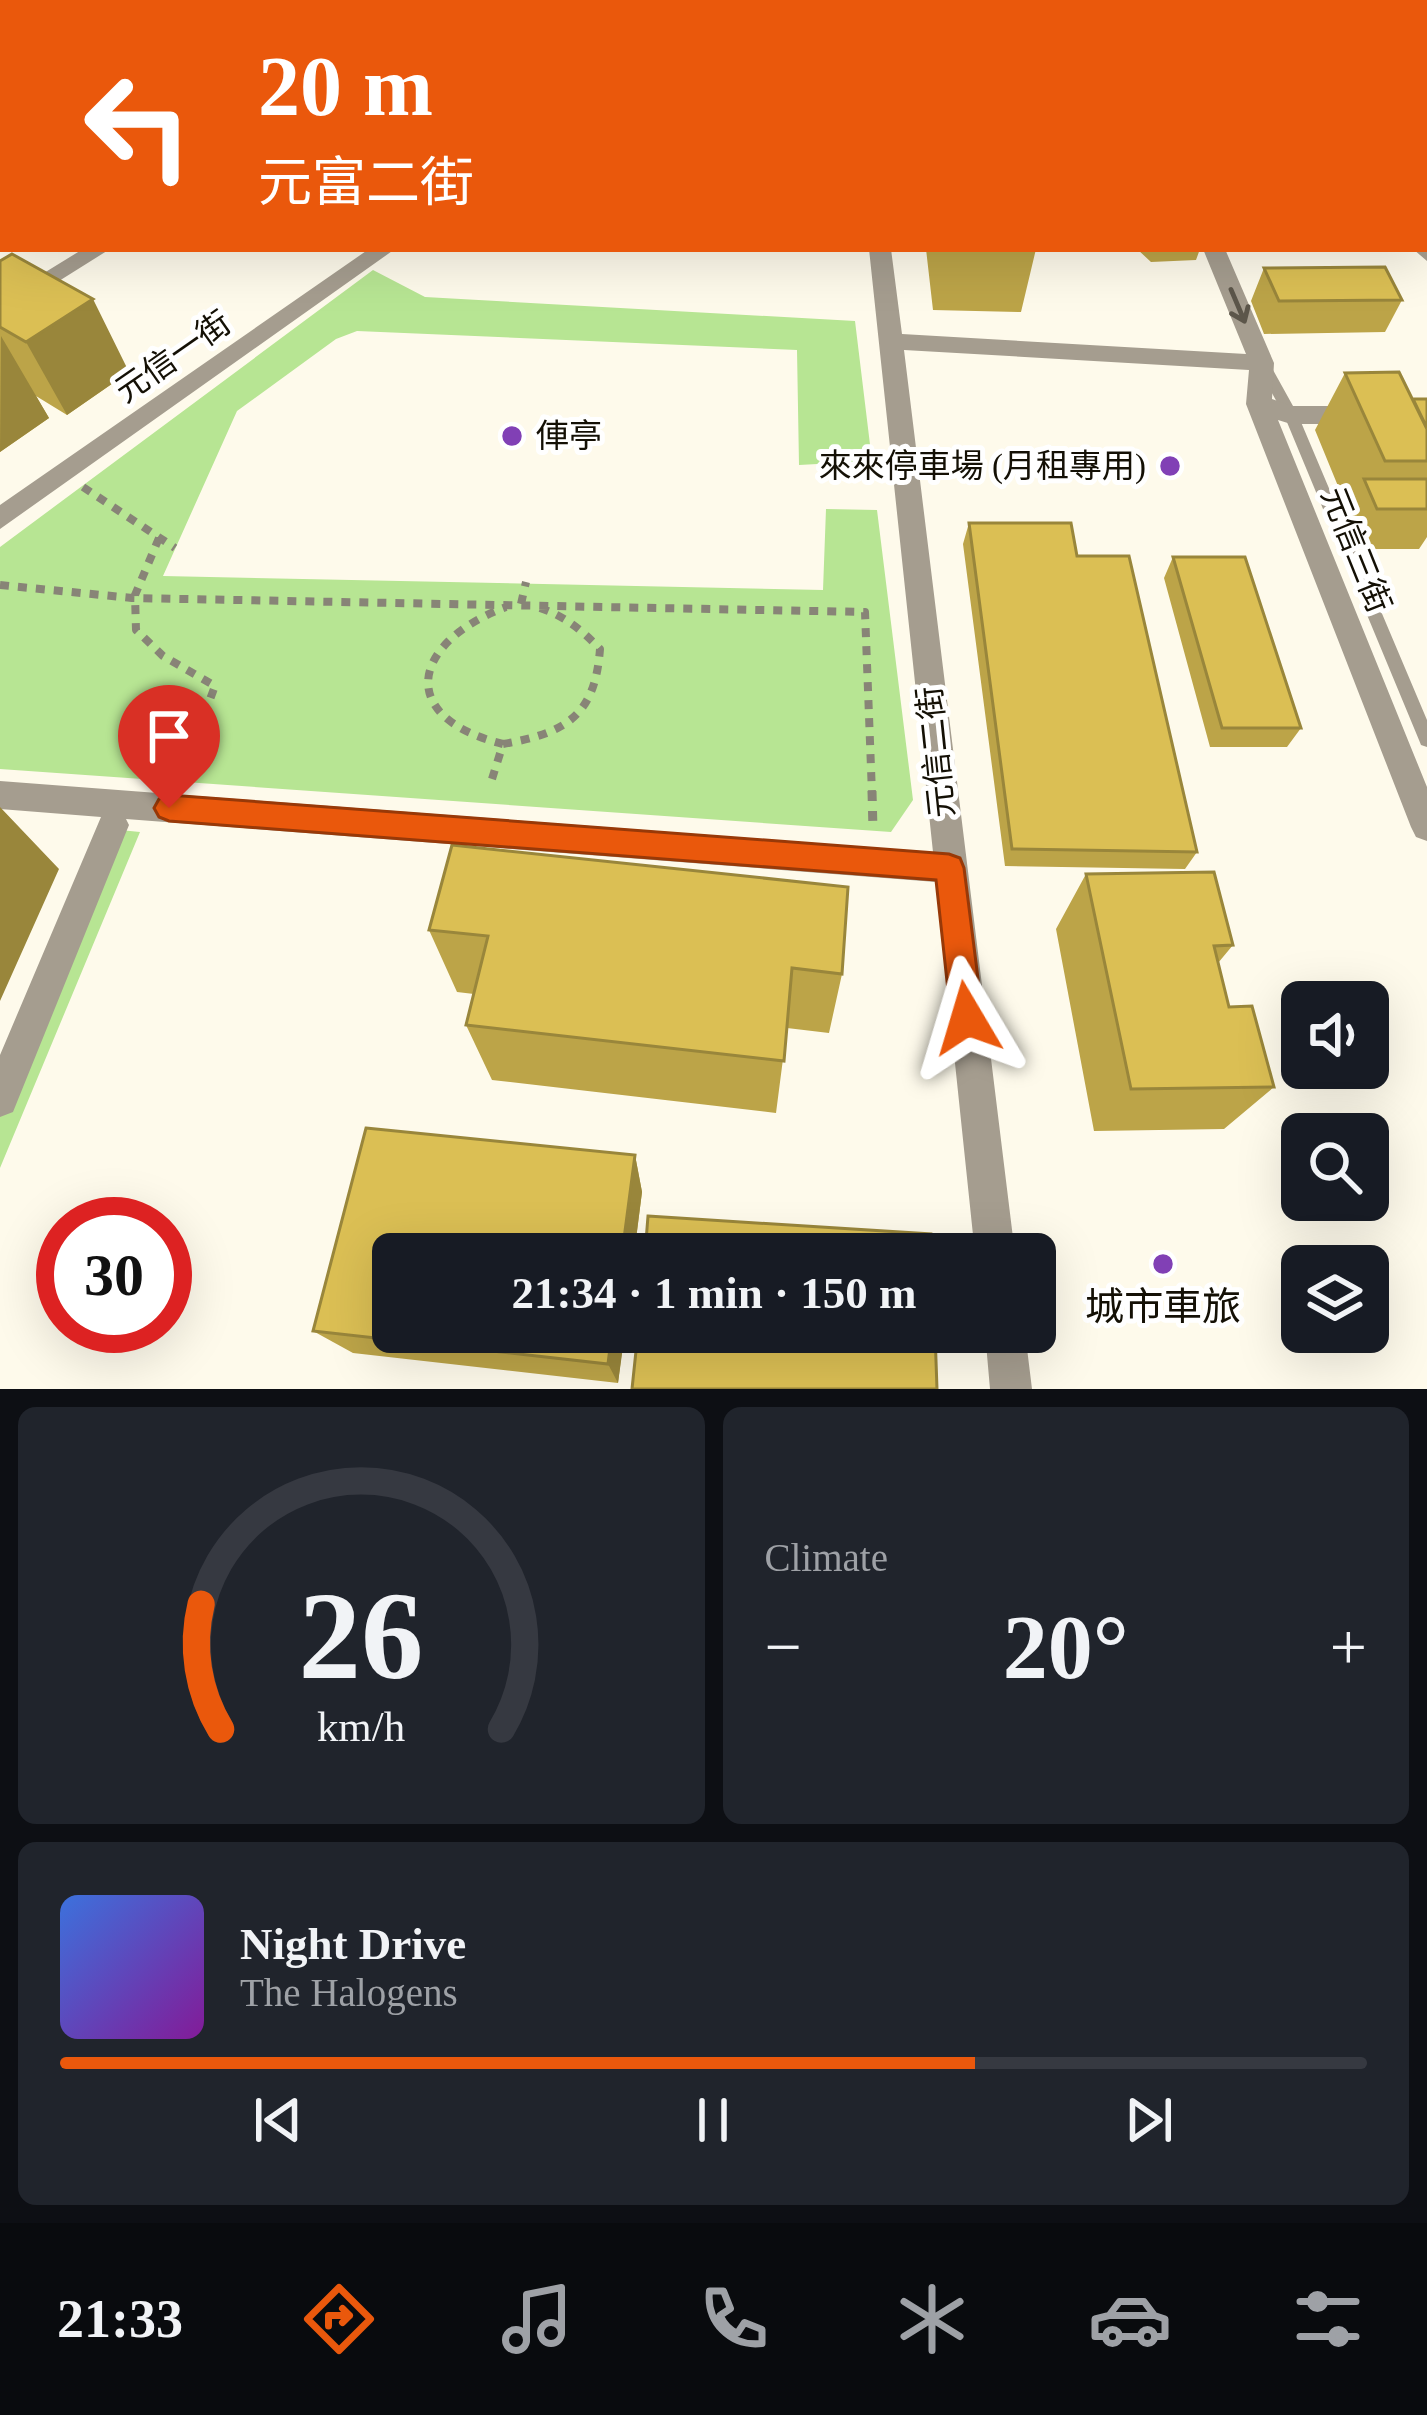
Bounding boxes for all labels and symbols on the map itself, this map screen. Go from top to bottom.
one-way arrow [1229,287,1250,324]
street label: 元信一街 [109,304,237,410]
place label: 俥亭 [536,418,602,454]
marker: 俥亭 [499,423,525,449]
place label: 來來停車場 (月租專用) [819,448,1146,485]
marker: 來來停車場 (月租專用) [1157,453,1183,479]
street label: 元信三街 [1315,482,1397,618]
street label: 元信二街 [911,684,961,820]
pin [118,685,220,808]
position arrow [904,955,1030,1081]
speed limit sign: 30 [36,1197,192,1353]
marker: 城市車旅 [1150,1251,1176,1277]
place label: 城市車旅 [1085,1285,1241,1328]

